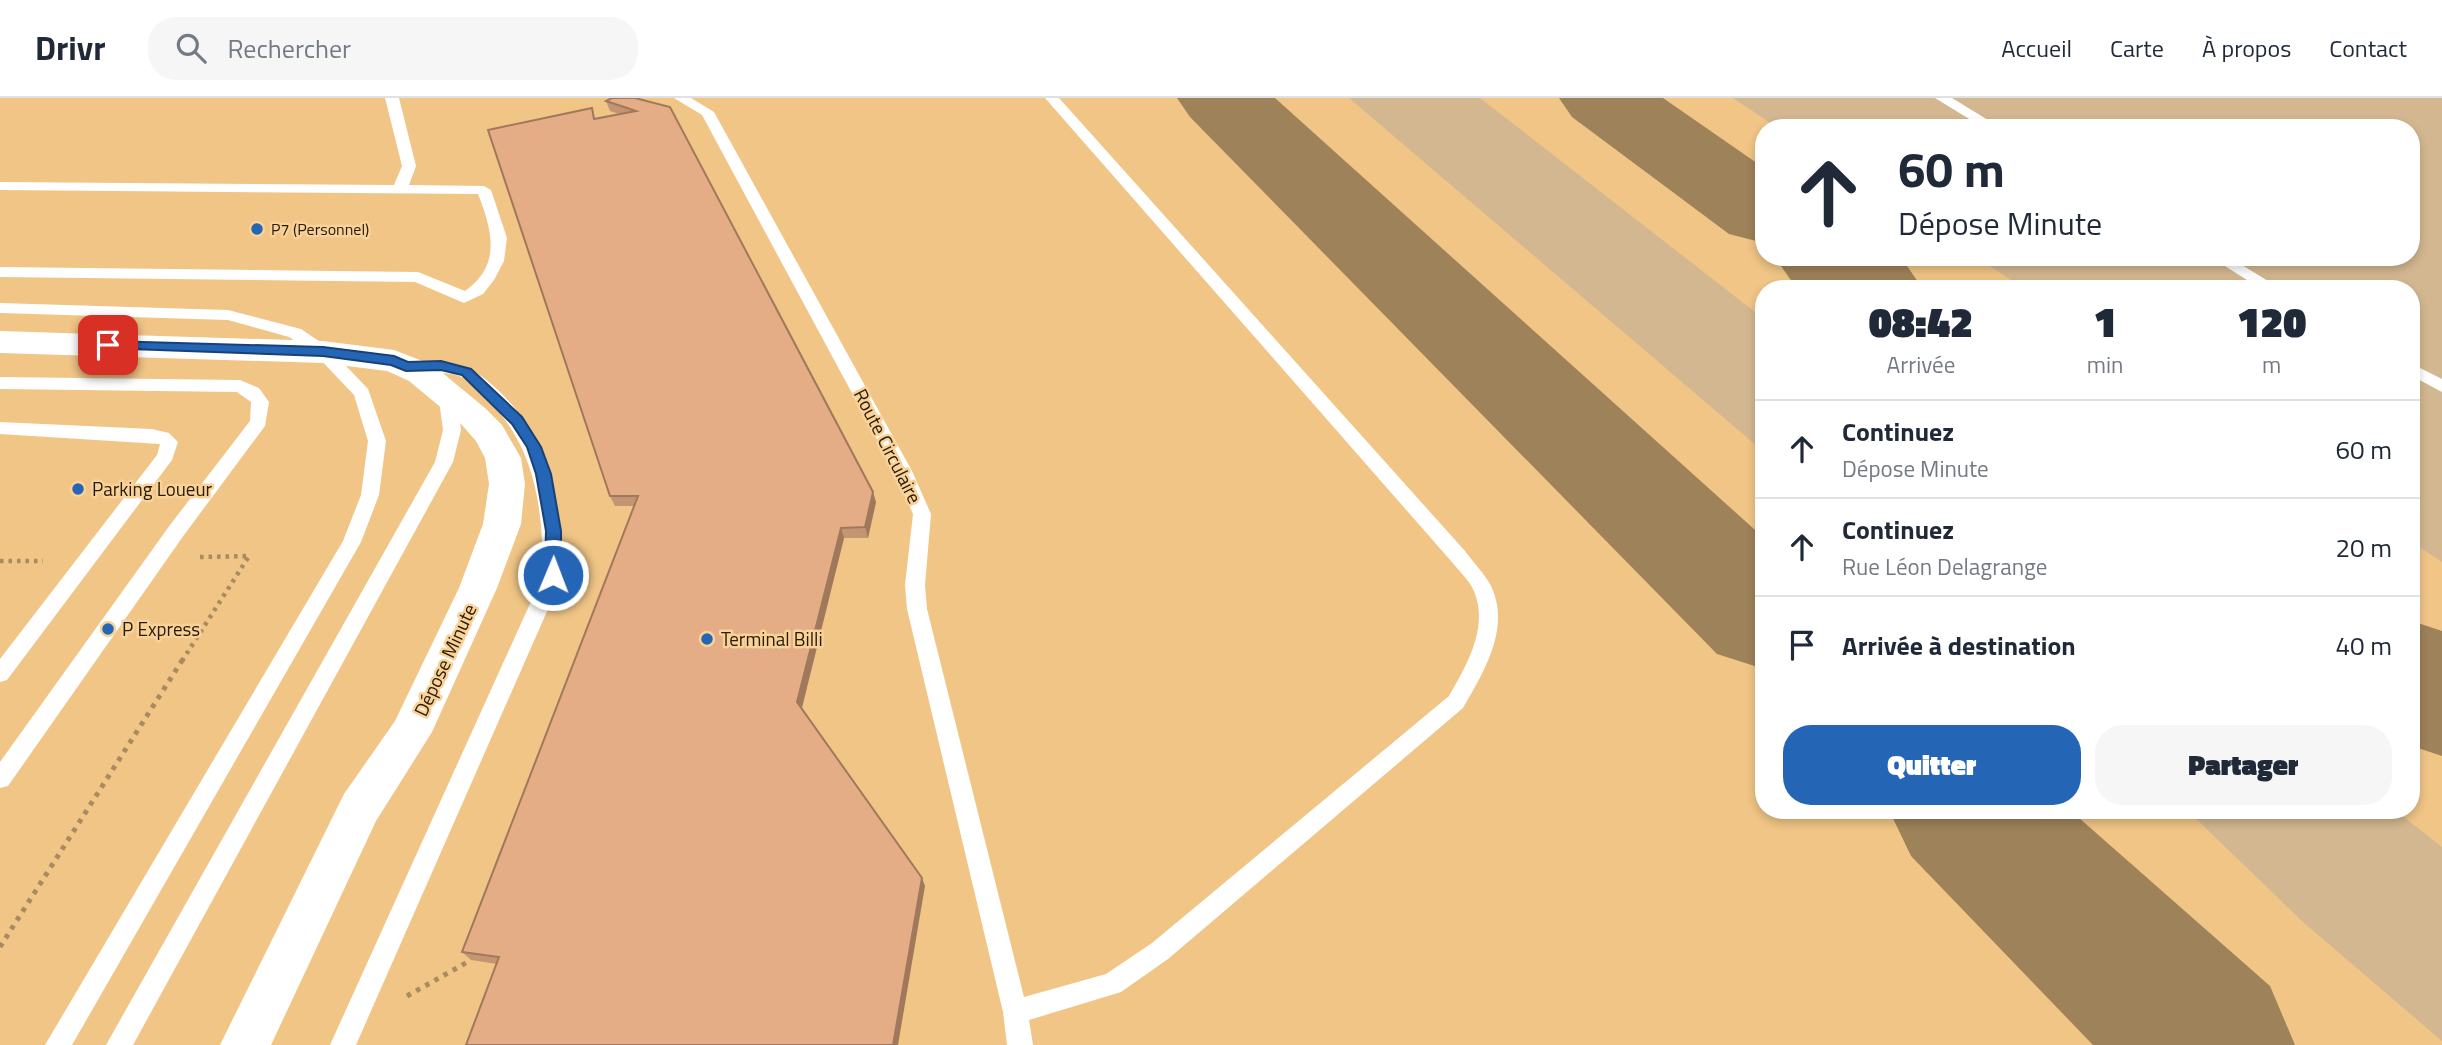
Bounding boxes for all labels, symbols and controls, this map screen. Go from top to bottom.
search box [148,17,638,80]
text: Drivr [35,23,106,73]
icon: search [172,29,210,67]
text: Rechercher [228,29,351,68]
text: Accueil [2001,30,2072,66]
text: Carte [2110,30,2164,66]
text: À propos [2202,30,2291,66]
text: Contact [2329,30,2407,66]
text: 60 m [1898,131,2005,206]
icon: ahead [1783,147,1874,238]
text: Dépose Minute [1898,199,2102,247]
place label: P7 (Personnel) [271,217,369,241]
marker: P7 (Personnel) [249,221,265,237]
text: 08:42 [1869,289,1973,353]
text: 1 [2094,289,2117,353]
text: 120 [2237,289,2306,353]
pin [78,315,138,375]
icon: arrive [89,326,127,364]
text: Arrivée [1887,347,1955,382]
text: min [2087,347,2123,382]
text: m [2262,347,2281,382]
street label: Route Circulaire [847,383,930,508]
text: Continuez [1842,412,1954,451]
icon: ahead [1783,430,1821,468]
text: 60 m [2335,430,2392,469]
text: Dépose Minute [1842,451,1989,486]
place label: Parking Loueur [92,474,212,503]
marker: Parking Loueur [70,481,86,497]
text: Continuez [1842,510,1954,549]
icon: ahead [1783,528,1821,566]
text: 20 m [2335,528,2392,567]
position arrow [516,538,590,612]
text: Rue Léon Delagrange [1842,549,2047,584]
street label: Dépose Minute [406,599,483,721]
place label: P Express [122,614,200,643]
marker: P Express [100,621,116,637]
place label: Terminal Billi [721,624,823,653]
icon: arrive [1783,626,1821,664]
text: Arrivée à destination [1842,626,2076,665]
text: 40 m [2335,626,2392,665]
marker: Terminal Billi [699,631,715,647]
button: Quitter [1783,725,2081,805]
button: Partager [2095,725,2392,805]

